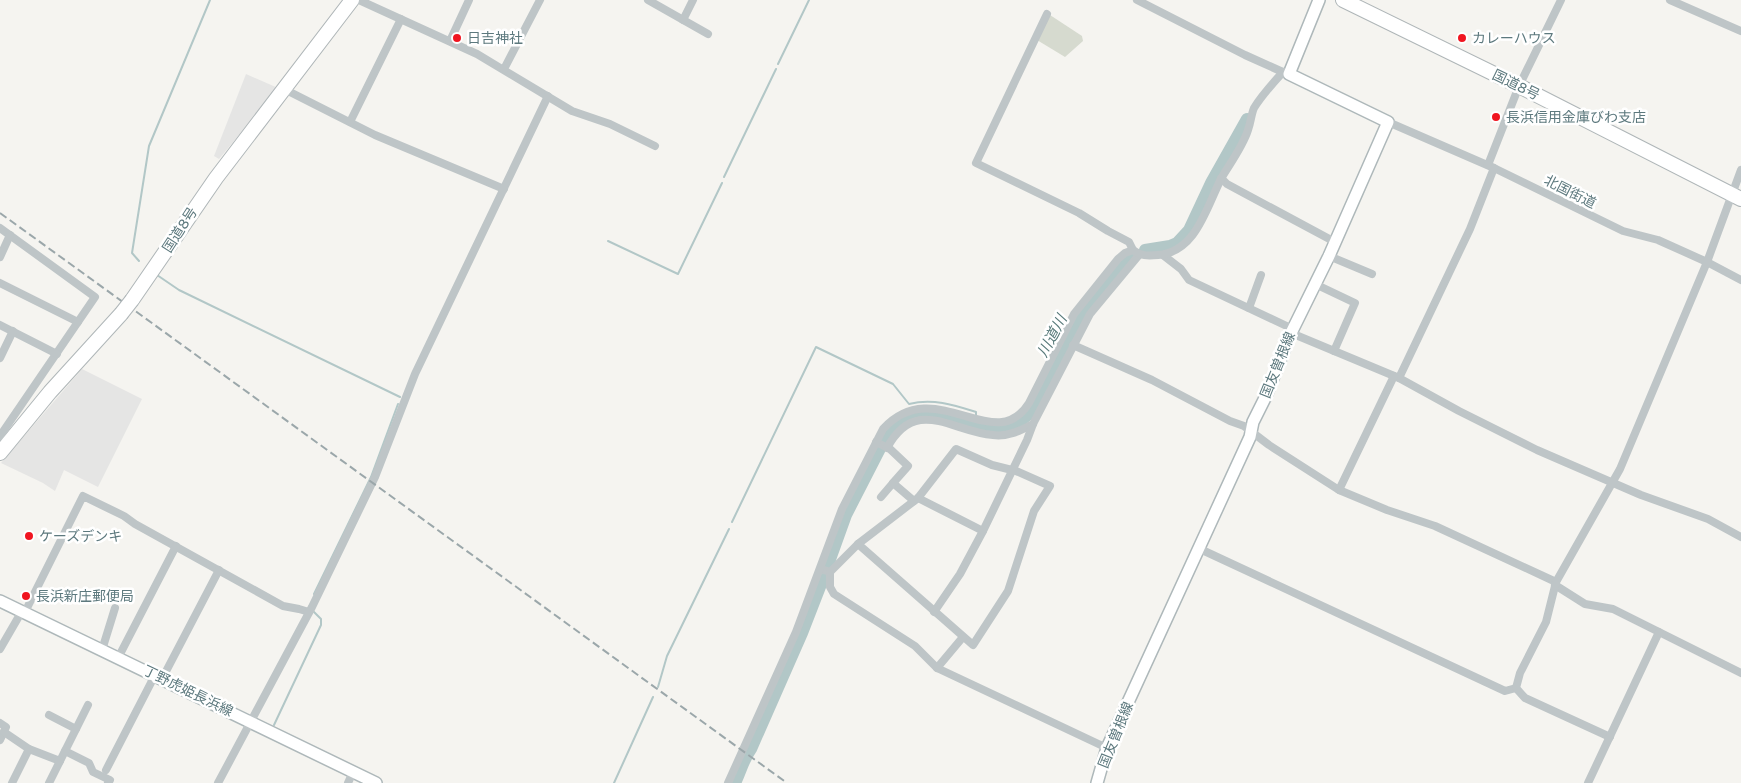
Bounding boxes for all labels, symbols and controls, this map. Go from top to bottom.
place label: 日吉神社 [467,30,523,47]
place label: カレーハウス [1472,30,1556,47]
marker: 日吉神社 [451,32,463,44]
marker: カレーハウス [1456,32,1468,44]
street label: 国道8号 [1489,66,1543,104]
place label: 長浜信用金庫びわ支店 [1506,109,1646,126]
marker: 長浜信用金庫びわ支店 [1490,111,1502,123]
street label: 北国街道 [1541,172,1599,212]
street label: 国道8号 [159,204,201,256]
water label: 川道川 [1033,310,1071,360]
street label: 国友曽根線 [1257,329,1299,401]
place label: ケーズデンキ [39,528,122,545]
marker: ケーズデンキ [23,530,35,542]
place label: 長浜新庄郵便局 [36,588,134,605]
marker: 長浜新庄郵便局 [20,590,32,602]
street label: 丁野虎姫長浜線 [140,662,236,720]
street label: 国友曽根線 [1095,699,1137,771]

